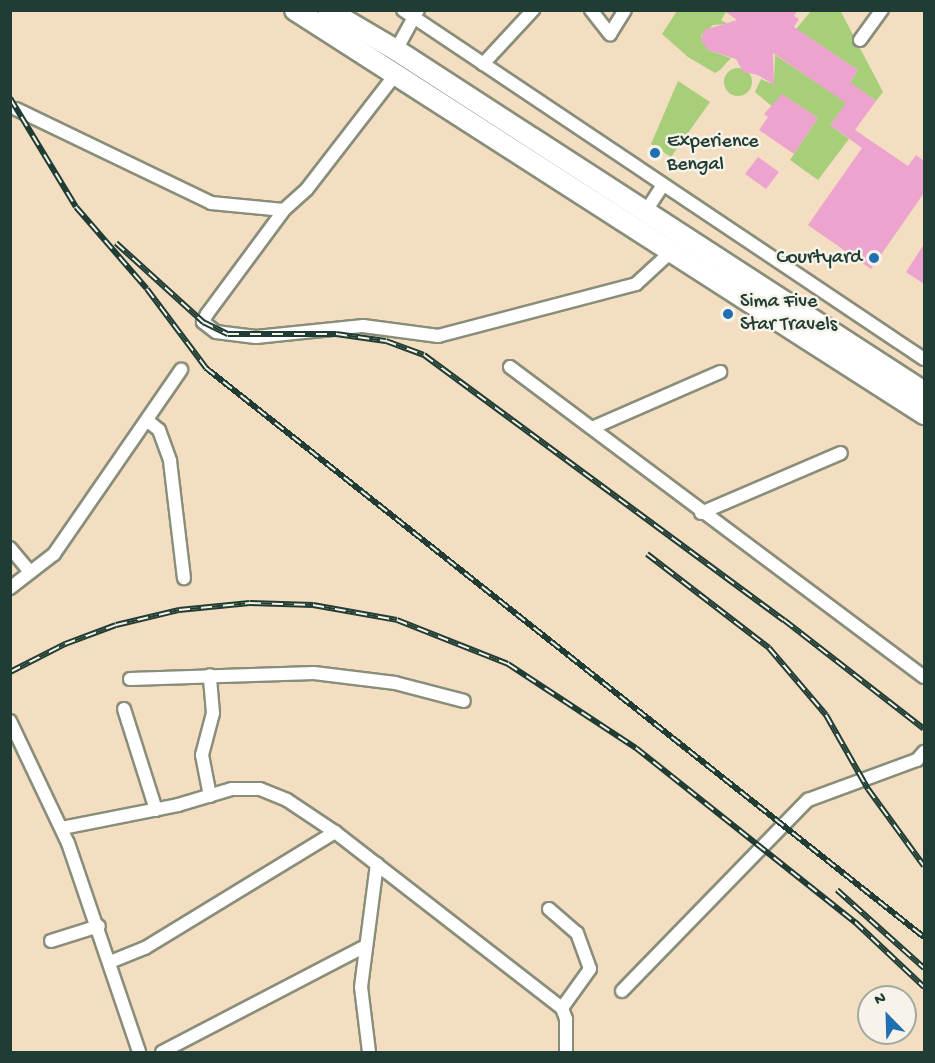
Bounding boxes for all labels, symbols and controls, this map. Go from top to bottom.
place label: Experience Bengal [667,130,759,177]
marker: Experience Bengal [648,146,662,160]
place label: Courtyard [776,246,862,270]
marker: Courtyard [867,251,881,265]
place label: Sima Five Star Travels [740,290,837,337]
marker: Sima Five Star Travels [721,307,735,321]
north arrow [857,985,917,1045]
text: N [872,989,889,1011]

